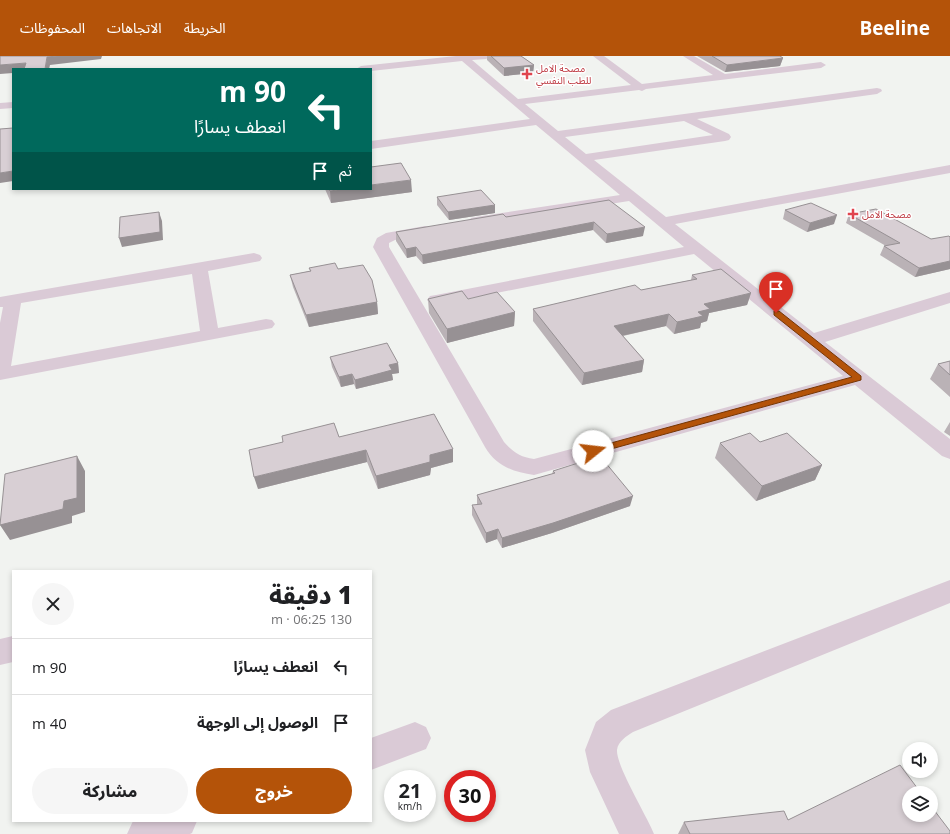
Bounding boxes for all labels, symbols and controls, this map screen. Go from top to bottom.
text: Beeline [859,15,930,41]
text: المحفوظات [20,18,85,37]
text: الاتجاهات [107,18,162,37]
text: الخريطة [184,18,226,37]
place label: مصحة الامل للطب النفسي [536,61,592,88]
marker: مصحة الامل للطب النفسي [521,68,533,80]
text: 90 m [219,72,286,110]
icon: left [300,84,352,136]
text: انعطف يسارًا [194,114,286,138]
icon: arrive [309,160,331,182]
text: ثم [339,160,352,180]
place label: مصحة الامل [862,207,911,221]
marker: مصحة الامل [847,208,859,220]
pin [759,272,793,313]
icon: arrive [765,278,787,300]
position arrow [572,430,614,472]
text: 1 دقيقة [269,578,352,611]
button: close [32,583,74,625]
text: 130 m · 06:25 [271,610,352,628]
text: انعطف يسارًا [234,656,318,676]
icon: left [330,656,352,678]
text: 90 m [32,657,67,677]
text: الوصول إلى الوجهة [197,712,318,732]
icon: arrive [330,712,352,734]
text: 40 m [32,713,67,733]
map controls [902,742,938,822]
button: sound [902,742,938,778]
button: مشاركة [32,768,188,814]
button: خروج [196,768,352,814]
speed limit sign: 30 [444,770,496,822]
text: 21 [399,777,421,804]
button: layers [902,786,938,822]
text: km/h [398,799,422,813]

